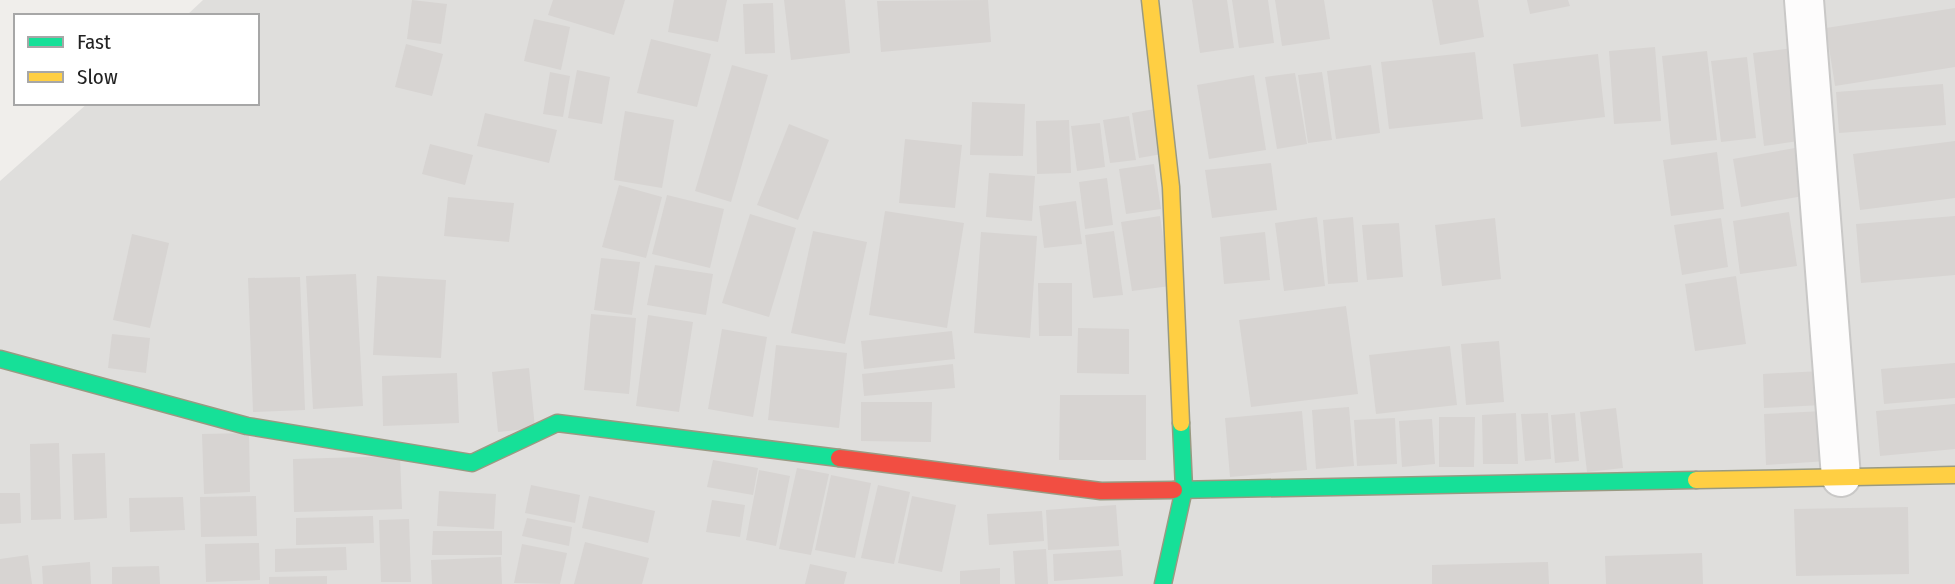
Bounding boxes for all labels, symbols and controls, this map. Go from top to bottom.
legend [14,14,259,105]
text: Fast [77,29,111,55]
text: Slow [77,64,118,90]

